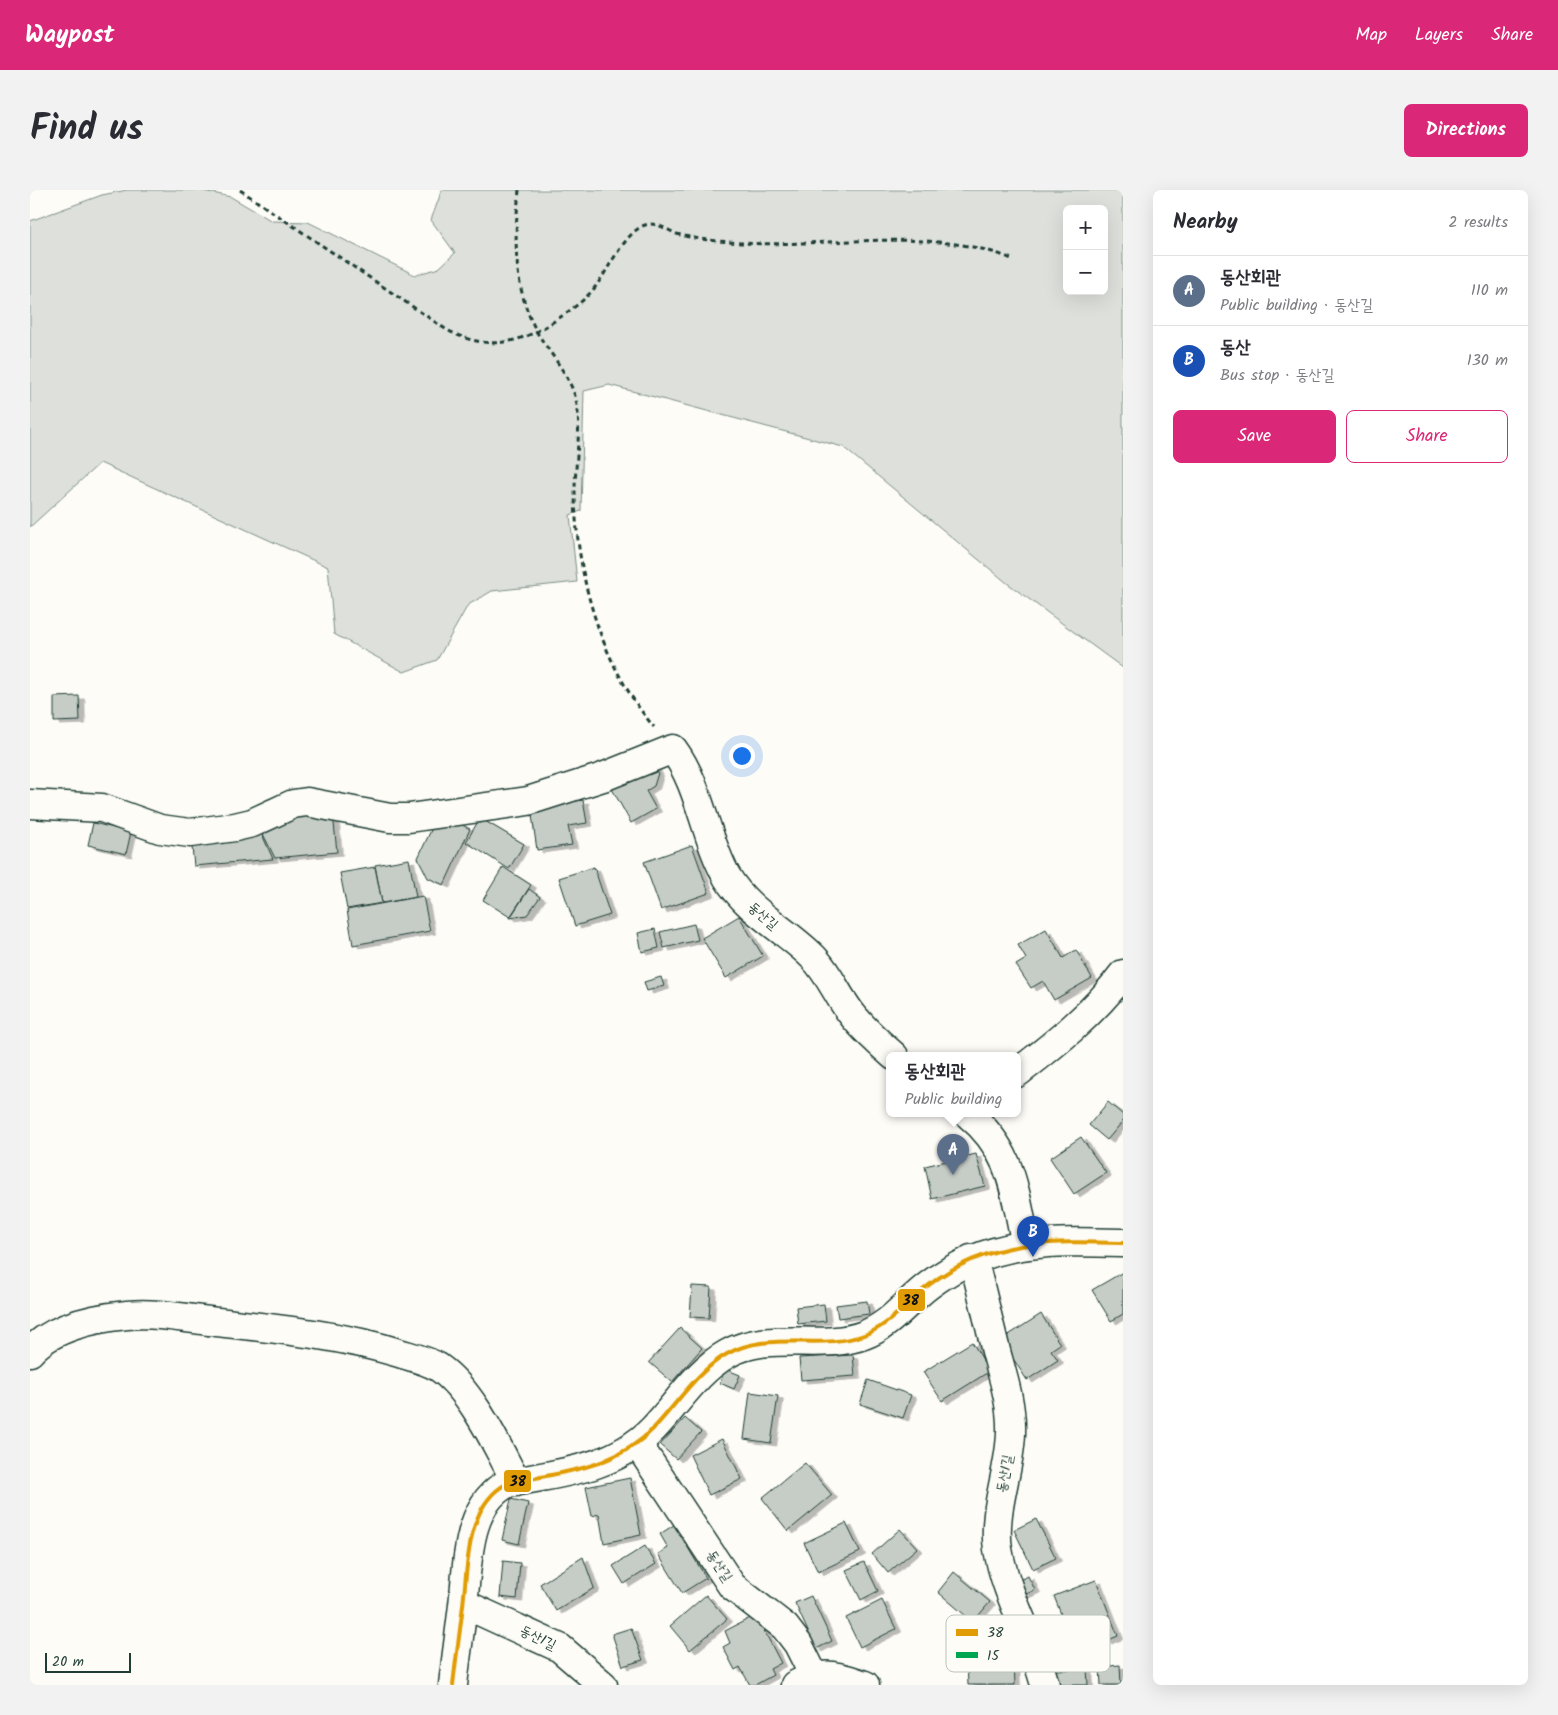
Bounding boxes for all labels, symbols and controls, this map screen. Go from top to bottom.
text: Waypost [25,16,114,55]
text: Map [1356,21,1387,50]
text: Layers [1415,21,1463,50]
text: Share [1491,21,1533,50]
text: Find us [30,102,143,158]
button: Directions [1404,104,1528,157]
map controls [1063,205,1108,295]
button: + [1063,205,1108,250]
text: Nearby [1173,206,1238,239]
text: 2 results [1448,210,1508,235]
button: − [1063,250,1108,295]
text: 동산회관 [1220,263,1281,293]
text: A [1184,278,1194,303]
text: 110 m [1471,278,1508,303]
text: Public building · 동산길 [1220,293,1373,318]
text: 동산 [1220,333,1251,363]
text: B [1184,348,1194,373]
text: 130 m [1467,348,1508,373]
text: Bus stop · 동산길 [1220,363,1334,388]
button: Save [1173,410,1336,463]
button: Share [1346,410,1508,463]
your location [729,743,755,769]
street label: 동산길 [743,897,784,936]
popup [886,1052,1021,1117]
text: 동산회관 [905,1057,966,1087]
text: Public building [905,1087,1002,1112]
pin: A [937,1134,969,1175]
pin: B [1017,1216,1049,1257]
line badge: 38 [897,1288,926,1312]
text: 38 [902,1290,920,1312]
street label: 동산1길 [991,1453,1019,1495]
line badge: 38 [503,1469,532,1493]
text: 38 [509,1471,527,1493]
street label: 동산길 [700,1546,738,1587]
legend [946,1615,1110,1672]
street label: 동산1길 [516,1620,561,1657]
text: 38 [987,1622,1004,1644]
text: 15 [987,1645,1000,1667]
scale bar [45,1650,131,1673]
text: 20 m [52,1651,84,1673]

